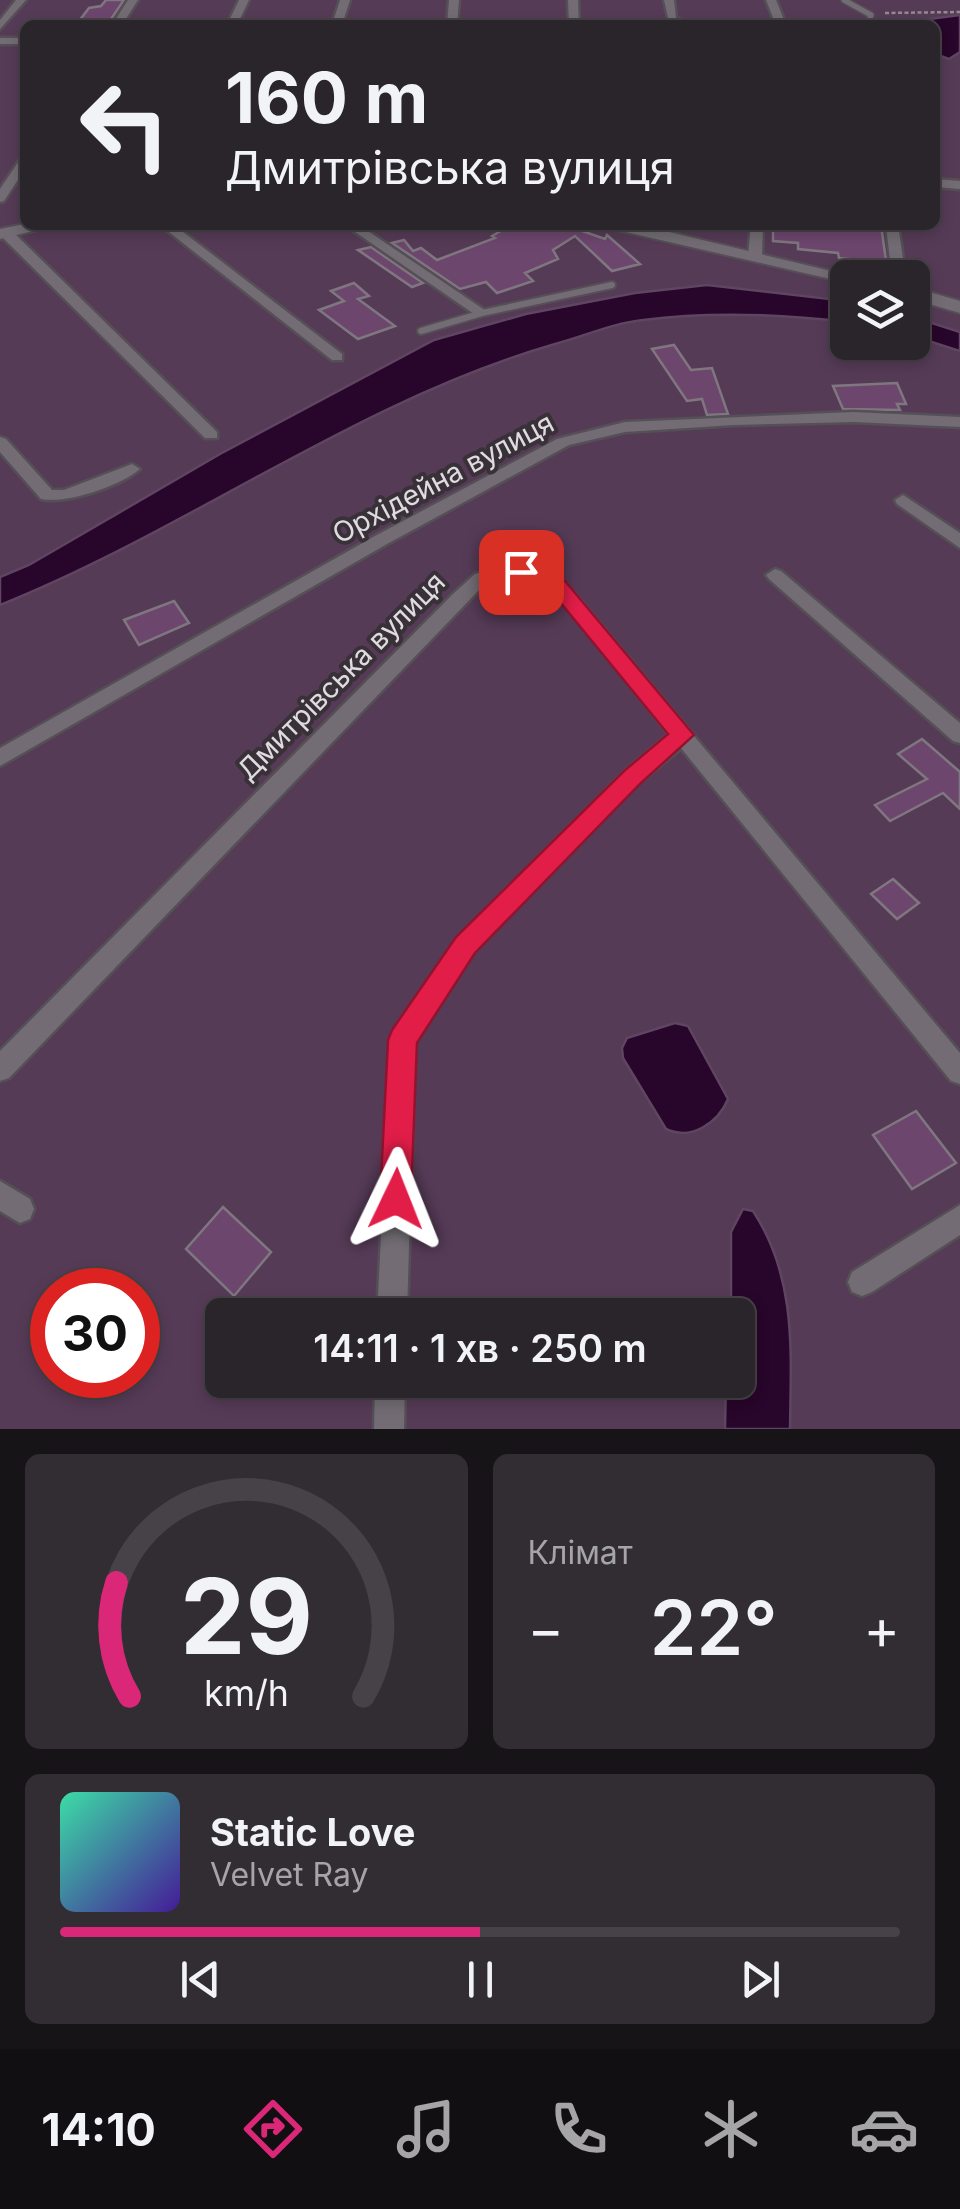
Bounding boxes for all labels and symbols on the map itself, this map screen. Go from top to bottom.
street label: Орхідейна вулиця [327,405,559,551]
pin [479,530,564,615]
street label: Дмитрівська вулиця [230,565,452,787]
position arrow [344,1147,448,1251]
speed limit sign: 30 [30,1268,160,1398]

